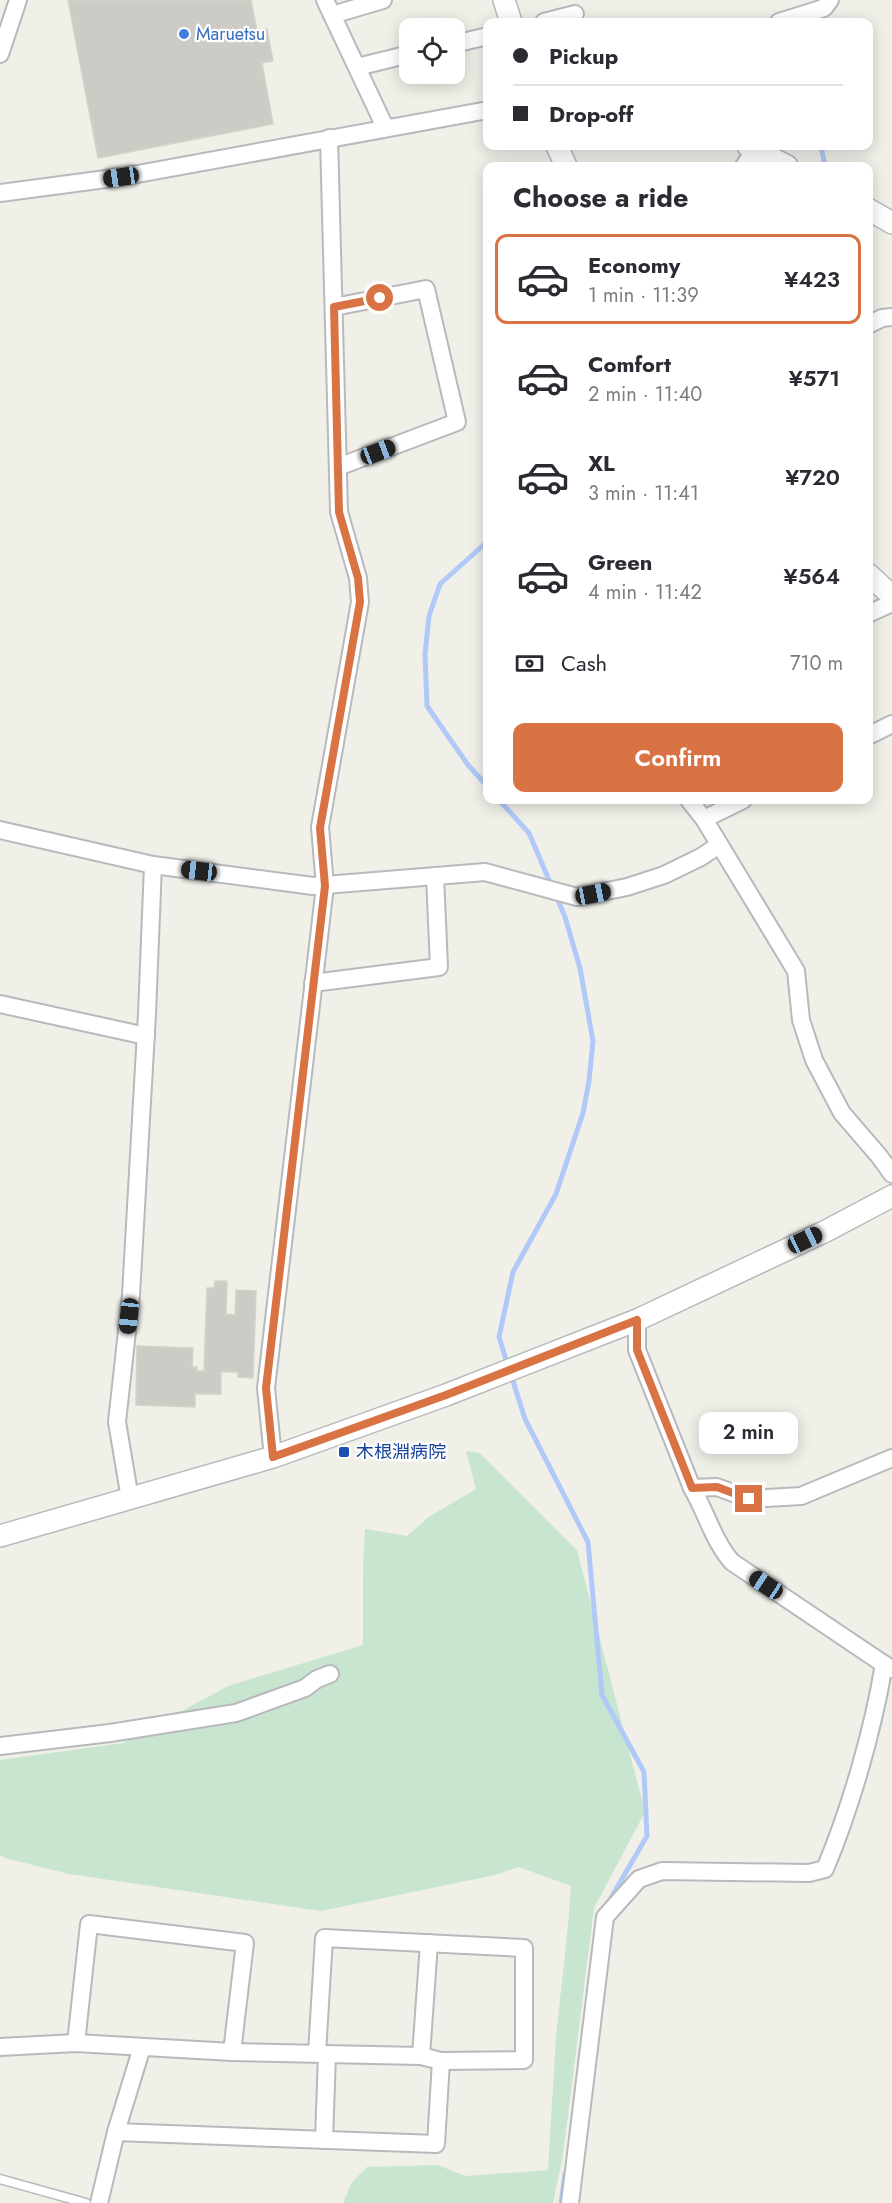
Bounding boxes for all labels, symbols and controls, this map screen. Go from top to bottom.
map controls [399,18,465,84]
button: locate [399,18,465,84]
place label: Maruetsu [196,21,265,47]
marker: Maruetsu [177,27,191,41]
text: Pickup [549,40,618,72]
text: Drop-off [549,98,633,130]
car [102,166,140,188]
text: Choose a ride [513,178,688,217]
text: Economy [588,249,680,281]
icon: car [516,252,570,306]
text: ¥423 [784,263,840,295]
text: 1 min · 11:39 [588,281,699,310]
route start [366,284,393,311]
text: Comfort [588,348,671,380]
icon: car [516,351,570,405]
text: ¥571 [789,362,840,394]
text: 2 min · 11:40 [588,380,702,409]
car [358,437,398,467]
text: XL [588,447,615,479]
icon: car [516,450,570,504]
text: ¥720 [785,461,840,493]
text: 3 min · 11:41 [588,479,699,508]
text: Green [588,546,652,578]
icon: car [516,549,570,603]
text: ¥564 [784,560,840,592]
text: 4 min · 11:42 [588,578,702,607]
icon: cash [513,647,546,680]
text: Cash [561,647,607,679]
text: 710 m [790,649,843,678]
button: Confirm [513,723,843,792]
car [180,860,218,882]
car [574,882,612,906]
car [785,1224,825,1256]
car [118,1297,140,1335]
callout: 2 min [700,1412,798,1454]
text: 2 min [723,1418,774,1447]
place label: 木根淵病院 [356,1439,446,1465]
marker: 木根淵病院 [337,1445,351,1459]
route end [735,1485,762,1512]
car [746,1568,786,1602]

